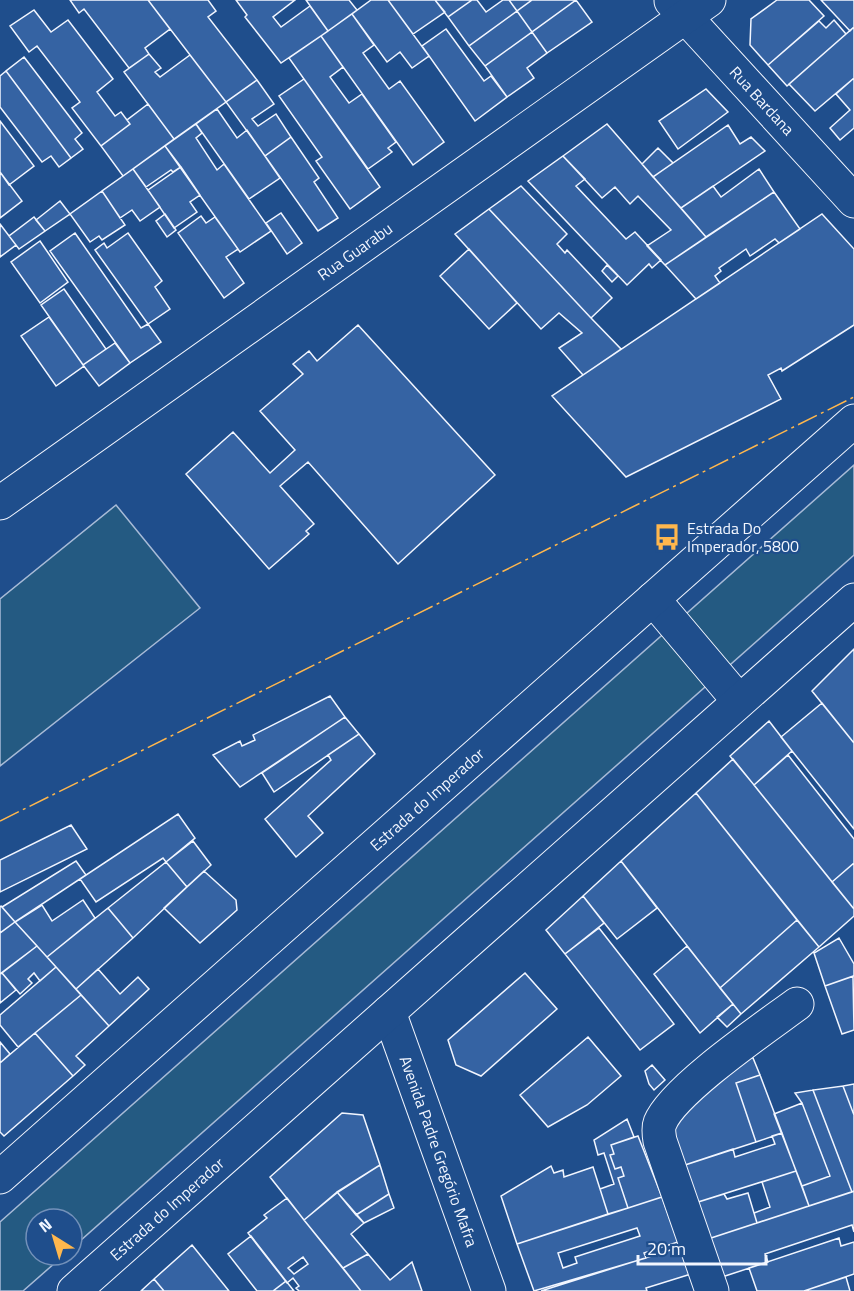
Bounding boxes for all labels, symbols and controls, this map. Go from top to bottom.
street label: Rua Bardana [724,61,800,141]
street label: Rua Guarabu [312,216,397,286]
place label: Estrada Do Imperador, 5800 [687,516,799,558]
bus stop icon: Estrada Do Imperador, 5800 [652,522,682,552]
street label: Estrada do Imperador [364,742,490,857]
street label: Avenida Padre Gregório Mafra [394,1052,484,1250]
street label: Estrada do Imperador [104,1151,230,1266]
north arrow [24,1207,84,1267]
text: N [33,1212,57,1238]
scale bar [638,1228,766,1266]
text: 20 m [647,1235,686,1262]

